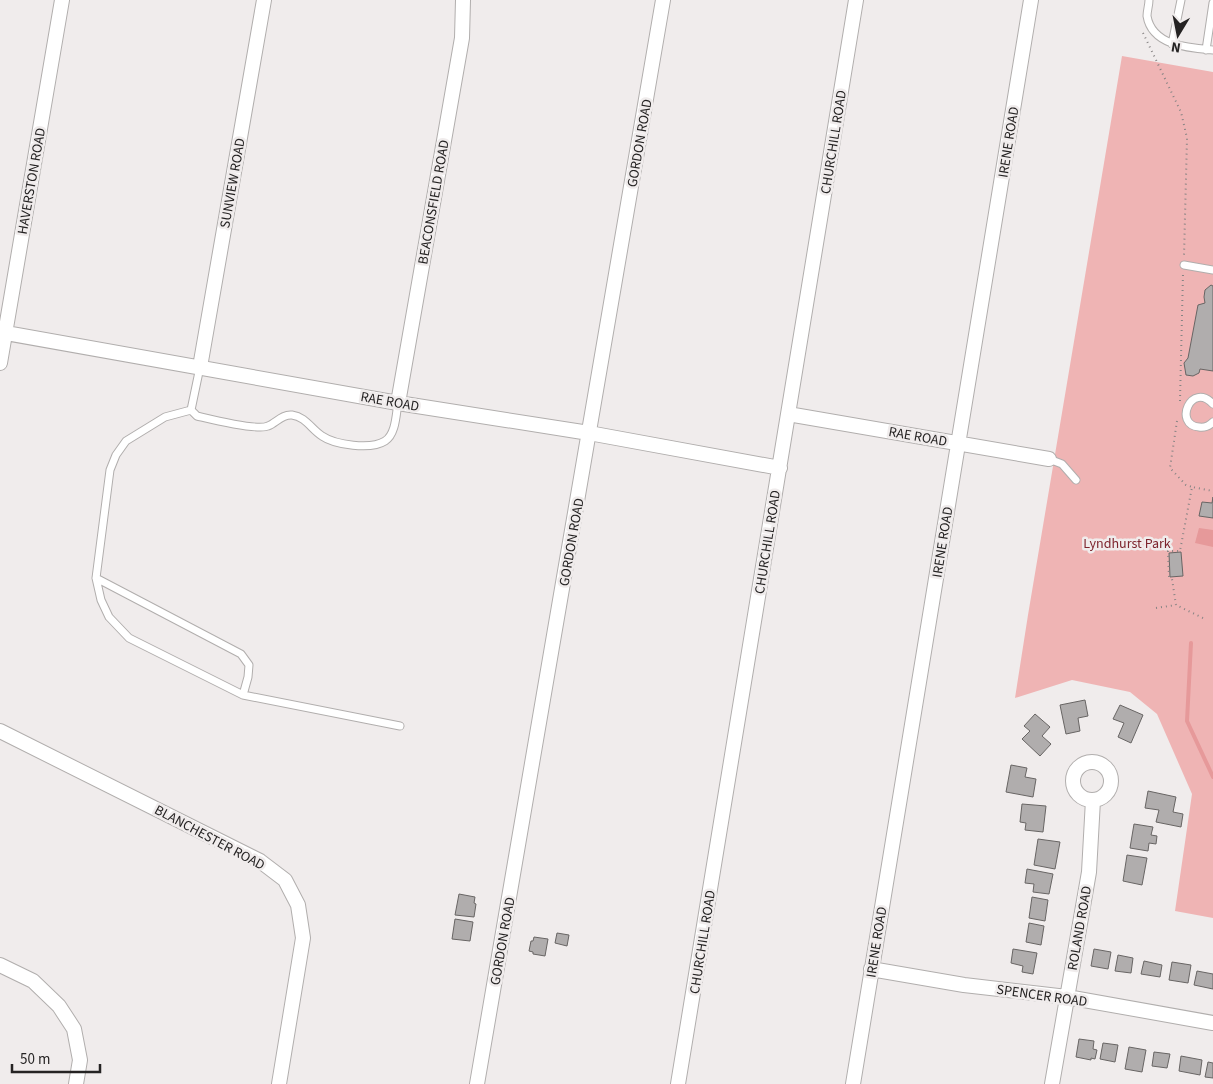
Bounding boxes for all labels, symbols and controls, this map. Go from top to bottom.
north arrow [1153,10,1203,60]
text: N [1170,36,1182,57]
street label: CHURCHILL ROAD [816,89,852,195]
street label: GORDON ROAD [622,98,658,189]
street label: IRENE ROAD [994,105,1024,179]
street label: HAVERSTON ROAD [13,126,51,236]
street label: SUNVIEW ROAD [215,137,251,230]
street label: BEACONSFIELD ROAD [413,138,455,266]
street label: RAE ROAD [359,387,421,417]
street label: RAE ROAD [887,422,949,452]
street label: CHURCHILL ROAD [750,489,786,595]
street label: GORDON ROAD [554,497,590,588]
street label: IRENE ROAD [928,505,958,579]
park label: Lyndhurst Park [1083,534,1171,554]
street label: BLANCHESTER ROAD [151,800,268,875]
street label: ROLAND ROAD [1063,884,1097,972]
street label: CHURCHILL ROAD [685,889,721,995]
street label: GORDON ROAD [485,896,521,987]
street label: IRENE ROAD [862,905,892,979]
street label: SPENCER ROAD [995,980,1088,1012]
scale bar [12,1042,100,1074]
text: 50 m [20,1049,50,1070]

